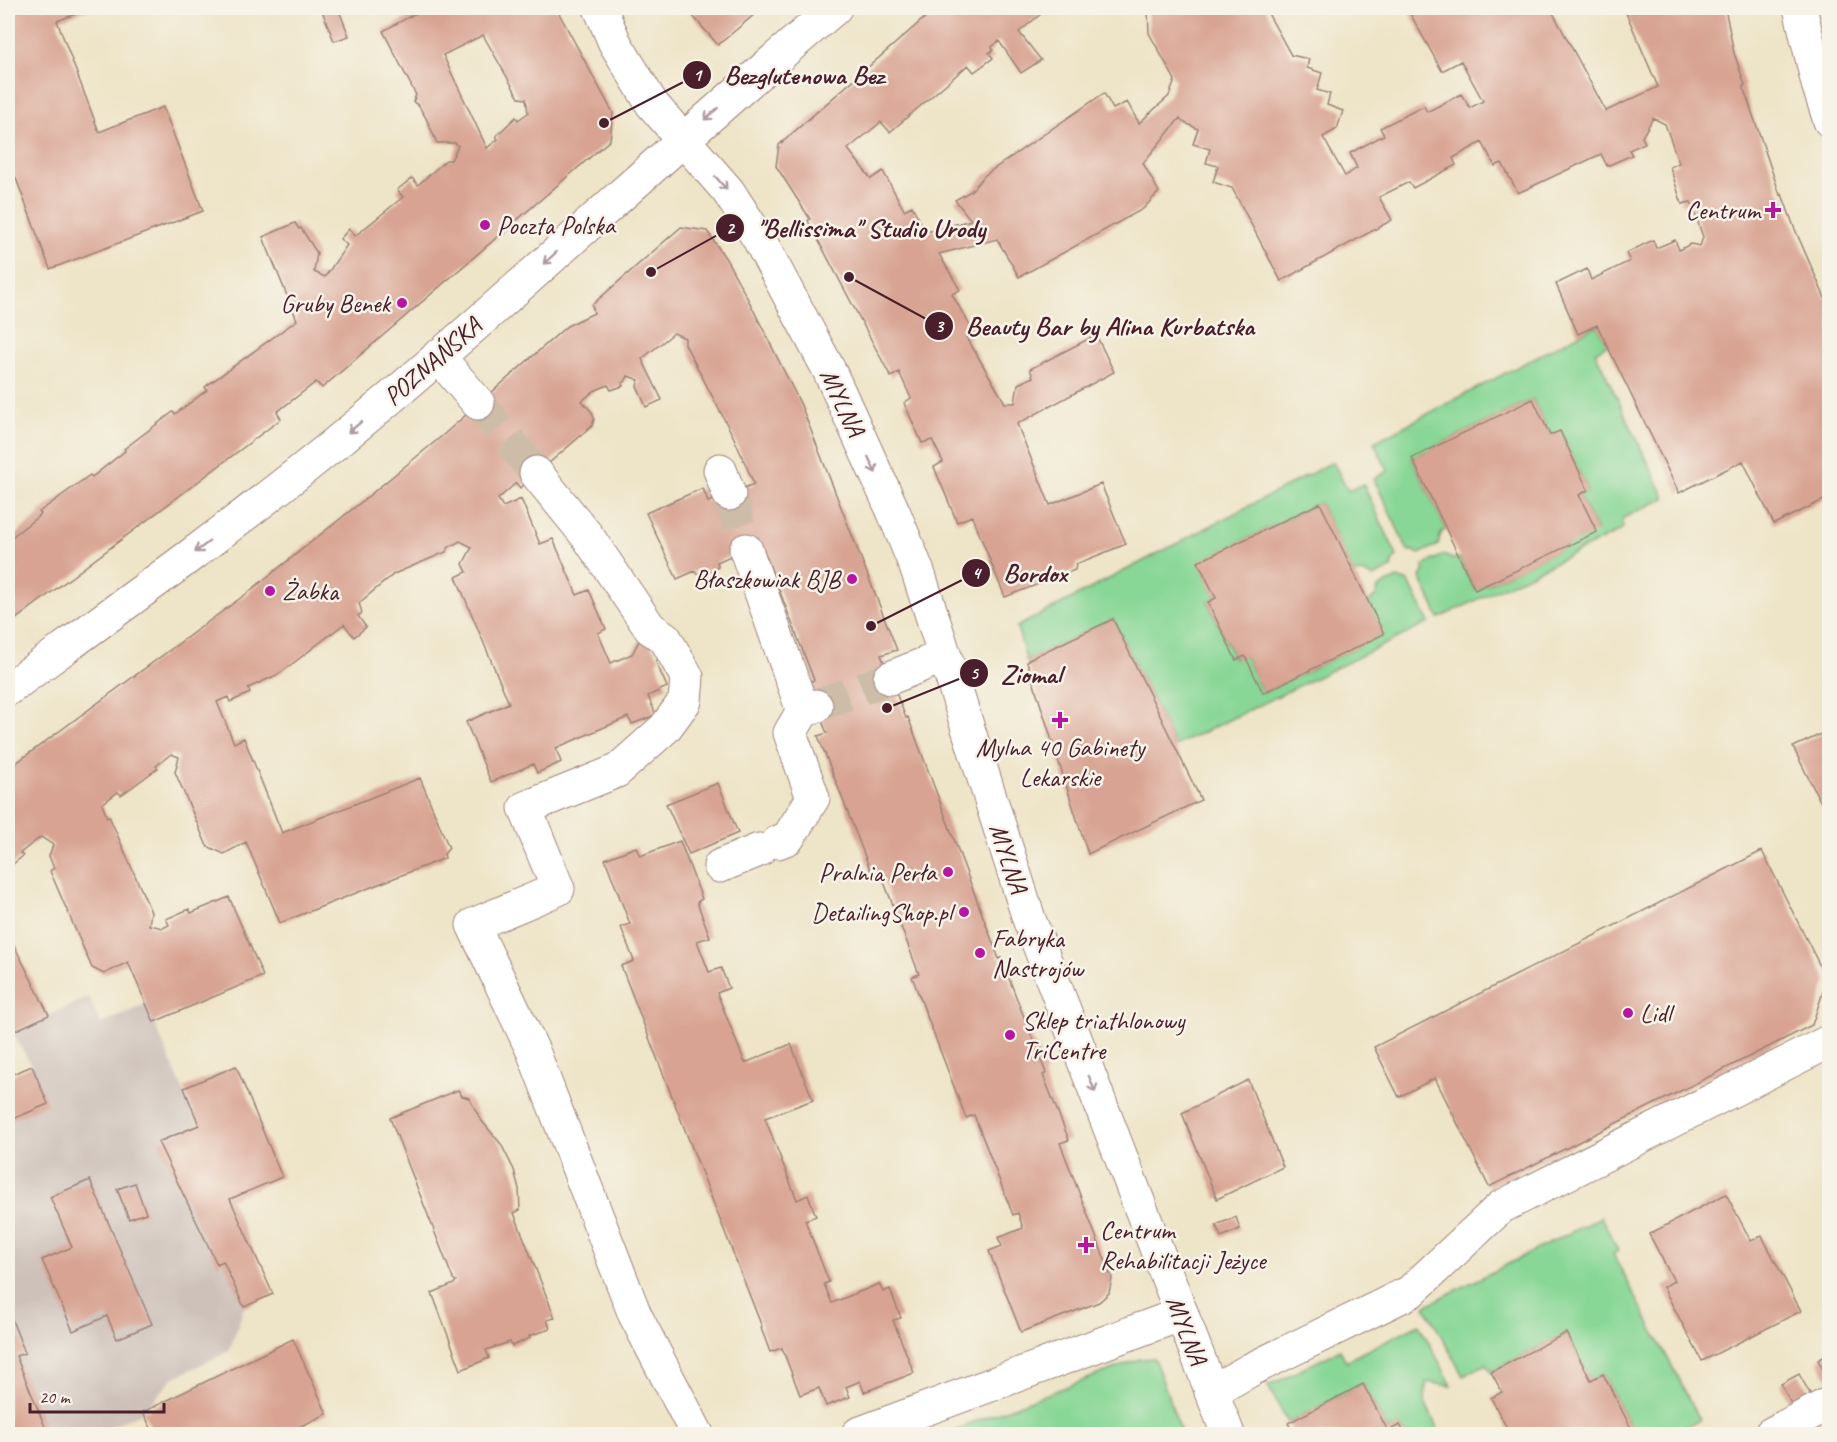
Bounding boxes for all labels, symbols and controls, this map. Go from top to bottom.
callout: Bezglutenowa Bez [682,52,895,97]
text: Bezglutenowa Bez [724,58,887,92]
text: 1 [693,64,703,86]
one-way arrow [703,107,719,120]
one-way arrow [714,175,728,190]
place label: Centrum [1685,194,1762,227]
marker: Centrum [1764,201,1782,219]
callout: "Bellissima" Studio Urody [715,205,997,250]
place label: Poczta Polska [497,209,616,242]
text: "Bellissima" Studio Urody [757,211,988,245]
text: 2 [726,217,736,239]
marker: Poczta Polska [478,218,492,232]
one-way arrow [543,251,558,265]
place label: Gruby Benek [280,287,392,320]
marker: Gruby Benek [395,296,409,310]
callout: Beauty Bar by Alina Kurbatska [924,303,1266,348]
street label: POZNAŃSKA [377,309,490,413]
text: Beauty Bar by Alina Kurbatska [966,309,1256,343]
text: 3 [935,315,945,337]
street label: MYLNA [813,363,873,443]
one-way arrow [347,420,363,433]
one-way arrow [868,456,879,474]
one-way arrow [194,541,210,554]
callout: Bordox [961,550,1078,595]
text: Bordox [1003,556,1069,590]
text: 4 [972,562,982,584]
place label: Błaszkowiak BJB [693,563,843,596]
marker: Błaszkowiak BJB [845,572,859,586]
place label: Żabka [282,575,340,608]
marker: Żabka [263,584,277,598]
callout: Ziomal [959,651,1074,696]
text: Ziomal [1001,657,1067,691]
text: 5 [970,662,980,684]
marker: Mylna 40 Gabinety Lekarskie [1051,711,1069,729]
place label: Mylna 40 Gabinety Lekarskie [976,731,1146,794]
street label: MYLNA [982,819,1036,899]
place label: Pralnia Perła [819,856,938,889]
marker: Pralnia Perła [941,865,955,879]
place label: DetailingShop.pl [811,896,957,929]
marker: DetailingShop.pl [957,905,971,919]
place label: Fabryka Nastrojów [992,922,1085,985]
marker: Fabryka Nastrojów [973,946,987,960]
place label: Lidl [1640,997,1675,1030]
place label: Sklep triathlonowy TriCentre [1022,1004,1186,1067]
marker: Lidl [1621,1006,1635,1020]
marker: Sklep triathlonowy TriCentre [1003,1028,1017,1042]
one-way arrow [1087,1074,1098,1092]
place label: Centrum Rehabilitacji Jeżyce [1100,1214,1268,1277]
marker: Centrum Rehabilitacji Jeżyce [1077,1236,1095,1254]
street label: MYLNA [1158,1291,1215,1371]
scale bar [30,1376,164,1414]
text: 20 m [39,1386,72,1408]

